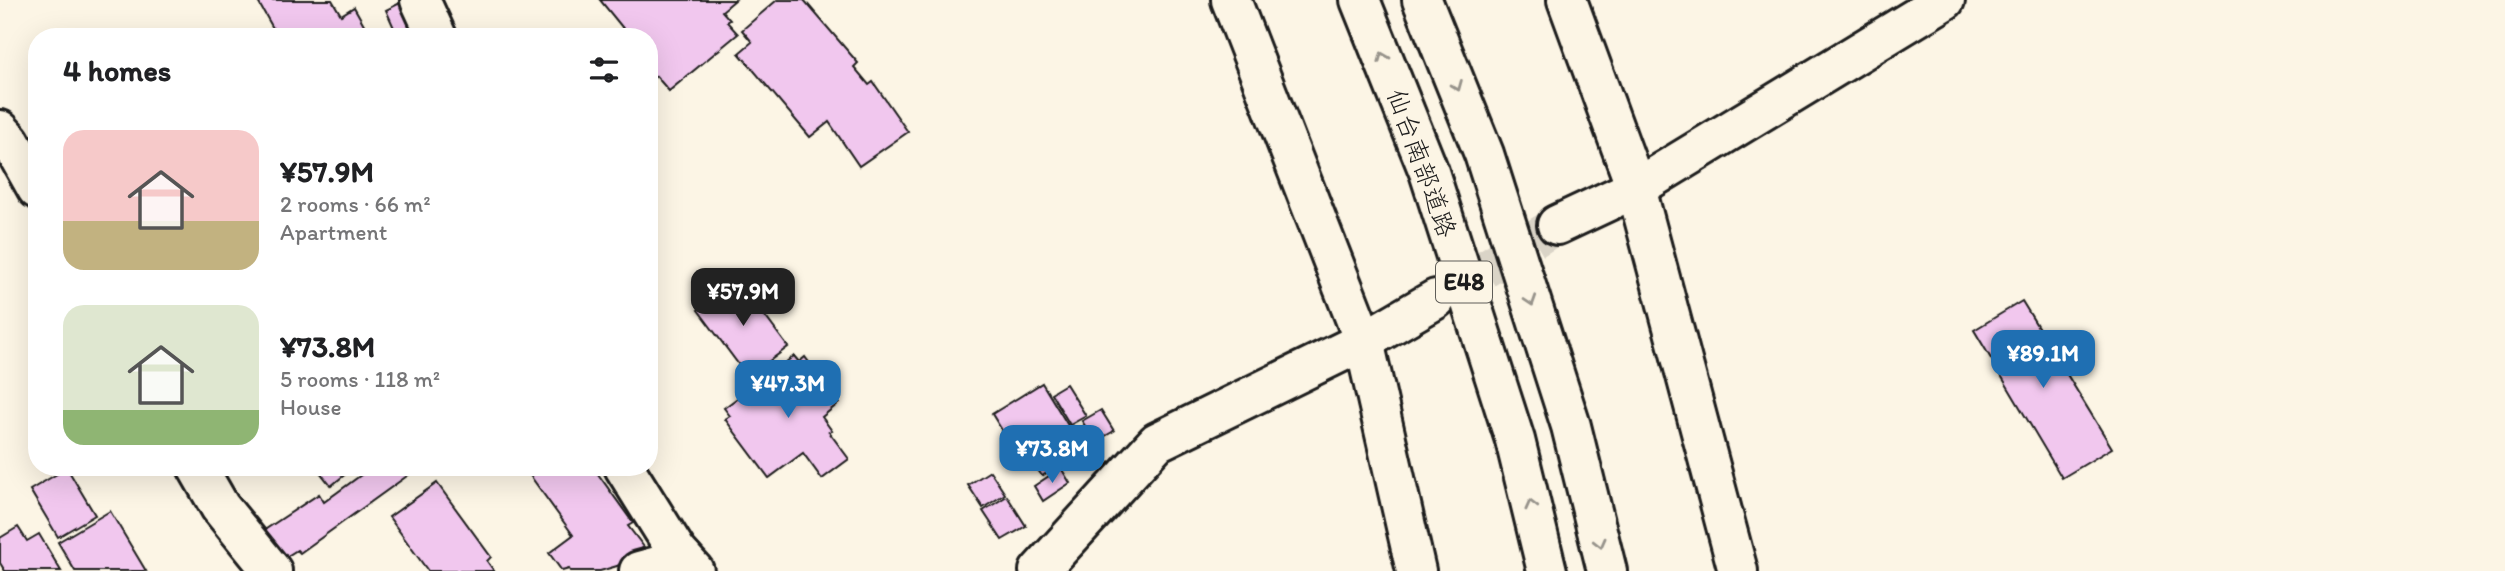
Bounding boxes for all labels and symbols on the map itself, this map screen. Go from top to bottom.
one-way arrow [1377,51,1391,63]
one-way arrow [1449,79,1463,91]
street label: 仙台南部道路 [1380,84,1464,242]
road number: E48 [1436,262,1492,302]
pin: ¥57.9M [686,268,800,328]
one-way arrow [1523,295,1538,307]
pin: ¥89.1M [1986,330,2100,390]
pin: ¥47.3M [731,360,845,420]
pin: ¥73.8M [995,426,1109,485]
one-way arrow [1525,499,1539,511]
one-way arrow [1592,537,1606,549]

